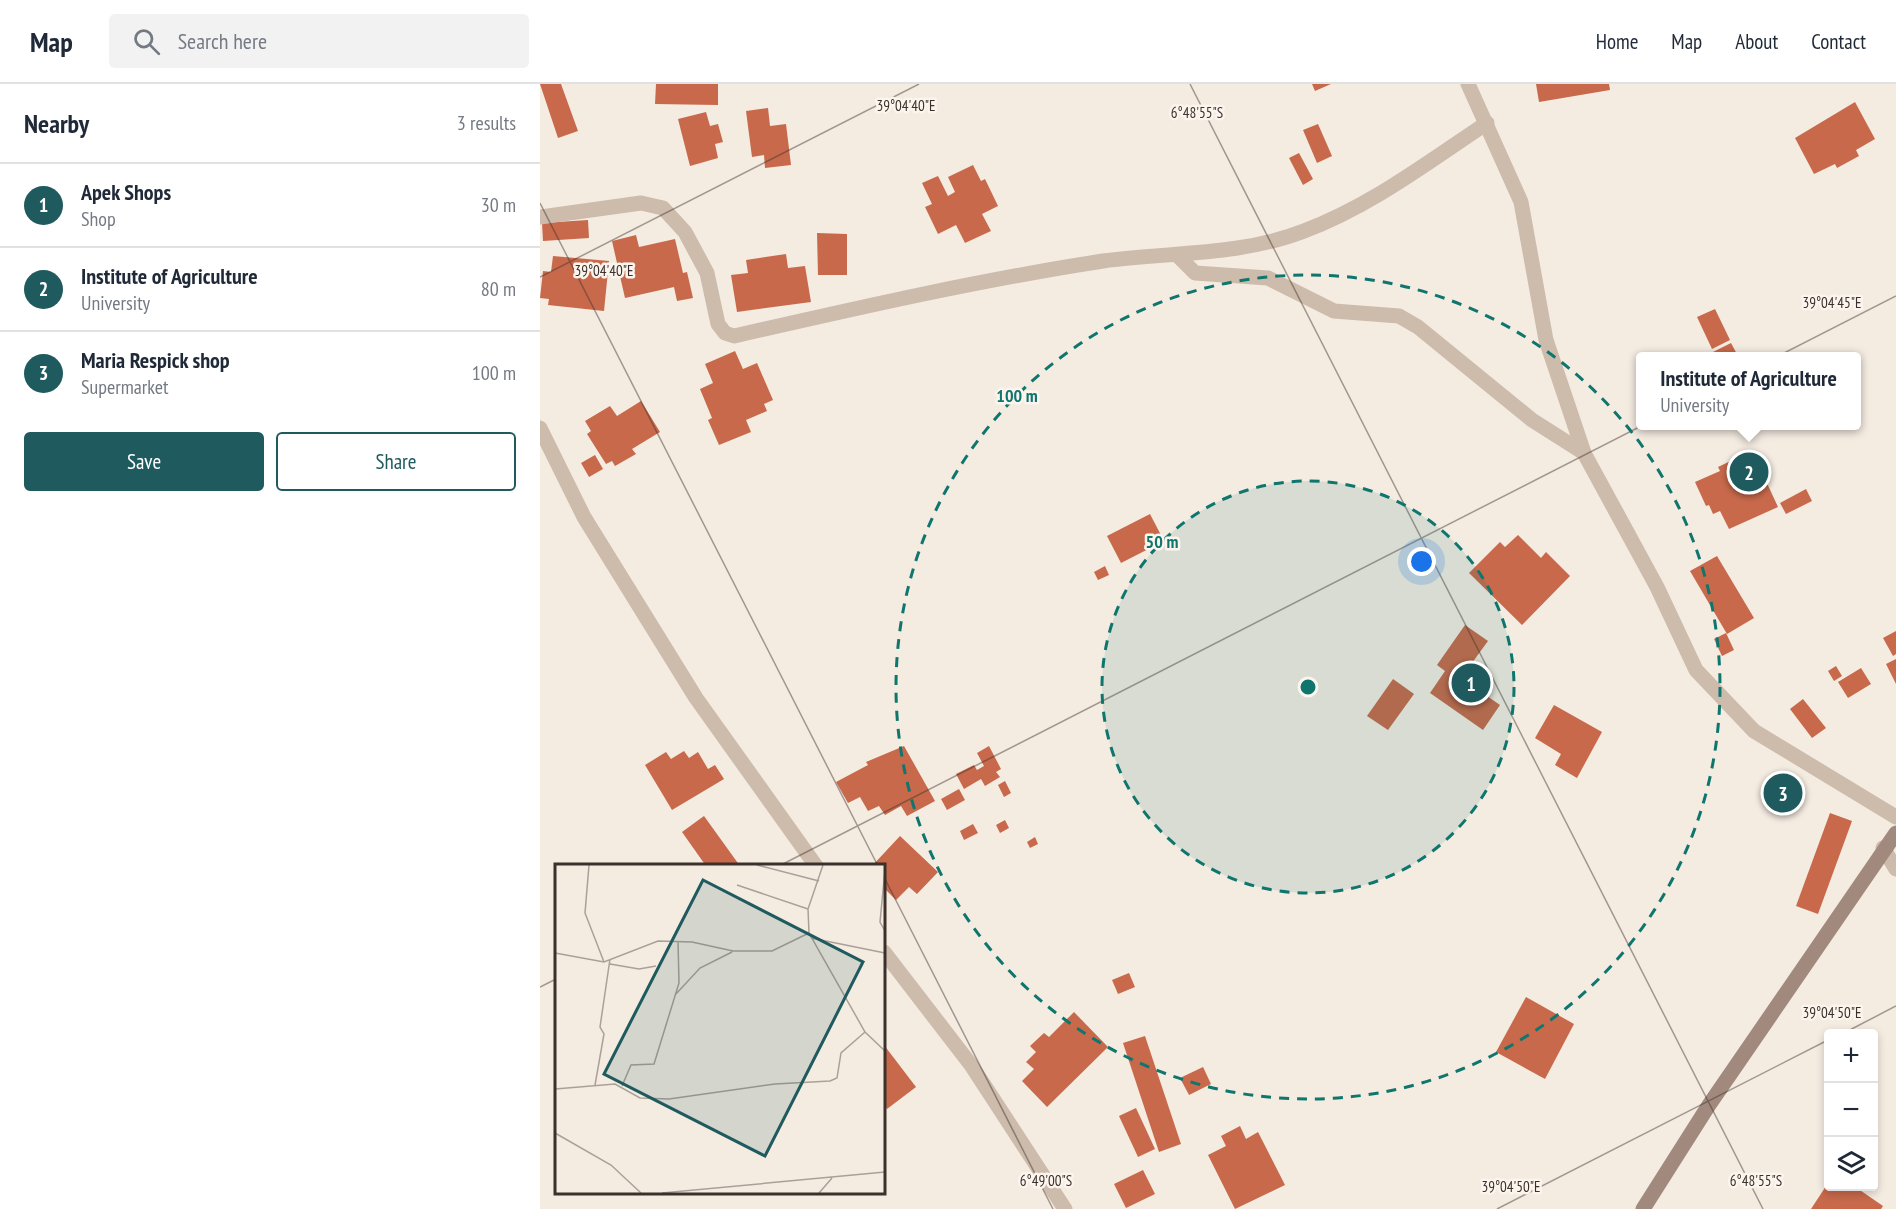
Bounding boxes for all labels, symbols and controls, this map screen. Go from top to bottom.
search box [109,14,529,68]
text: Map [30,23,73,60]
icon: search [130,25,163,58]
text: Search here [178,27,267,55]
text: Home [1596,28,1638,55]
text: Map [1671,28,1702,55]
text: About [1735,28,1778,55]
text: Contact [1811,28,1866,55]
text: 39°04'40"E [876,96,936,115]
text: 6°48'55"S [1171,103,1223,122]
text: Nearby [24,107,89,140]
text: 3 results [457,110,516,136]
text: Apek Shops [81,178,171,206]
text: 1 [39,192,48,218]
text: 30 m [481,192,516,218]
text: Shop [81,206,116,232]
text: 39°04'40"E [574,261,634,280]
text: Institute of Agriculture [81,262,258,290]
text: 2 [39,276,48,302]
text: 80 m [481,276,516,302]
text: University [81,290,150,316]
text: 39°04'45"E [1802,293,1862,312]
text: Maria Respick shop [81,346,230,374]
popup [1636,352,1861,430]
text: 3 [39,360,48,386]
text: 100 m [472,360,516,386]
text: Institute of Agriculture [1660,364,1837,392]
text: Supermarket [81,374,169,400]
text: 100 m [996,384,1038,407]
text: University [1660,392,1729,418]
button: Save [24,432,264,491]
button: Share [276,432,516,491]
pin: 2 [1730,450,1768,494]
text: 50 m [1146,530,1178,553]
your location [1407,547,1436,576]
pin: 1 [1452,660,1490,706]
centre of rings [1298,677,1318,697]
pin: 3 [1764,770,1802,816]
inset map [555,864,885,1194]
text: 39°04'50"E [1802,1003,1862,1022]
map controls [1824,1029,1878,1191]
button: + [1824,1029,1878,1083]
button: − [1824,1083,1878,1137]
button: layers [1824,1137,1878,1191]
text: 6°49'00"S [1020,1171,1072,1190]
text: 6°48'55"S [1730,1171,1782,1190]
text: 39°04'50"E [1481,1177,1541,1196]

